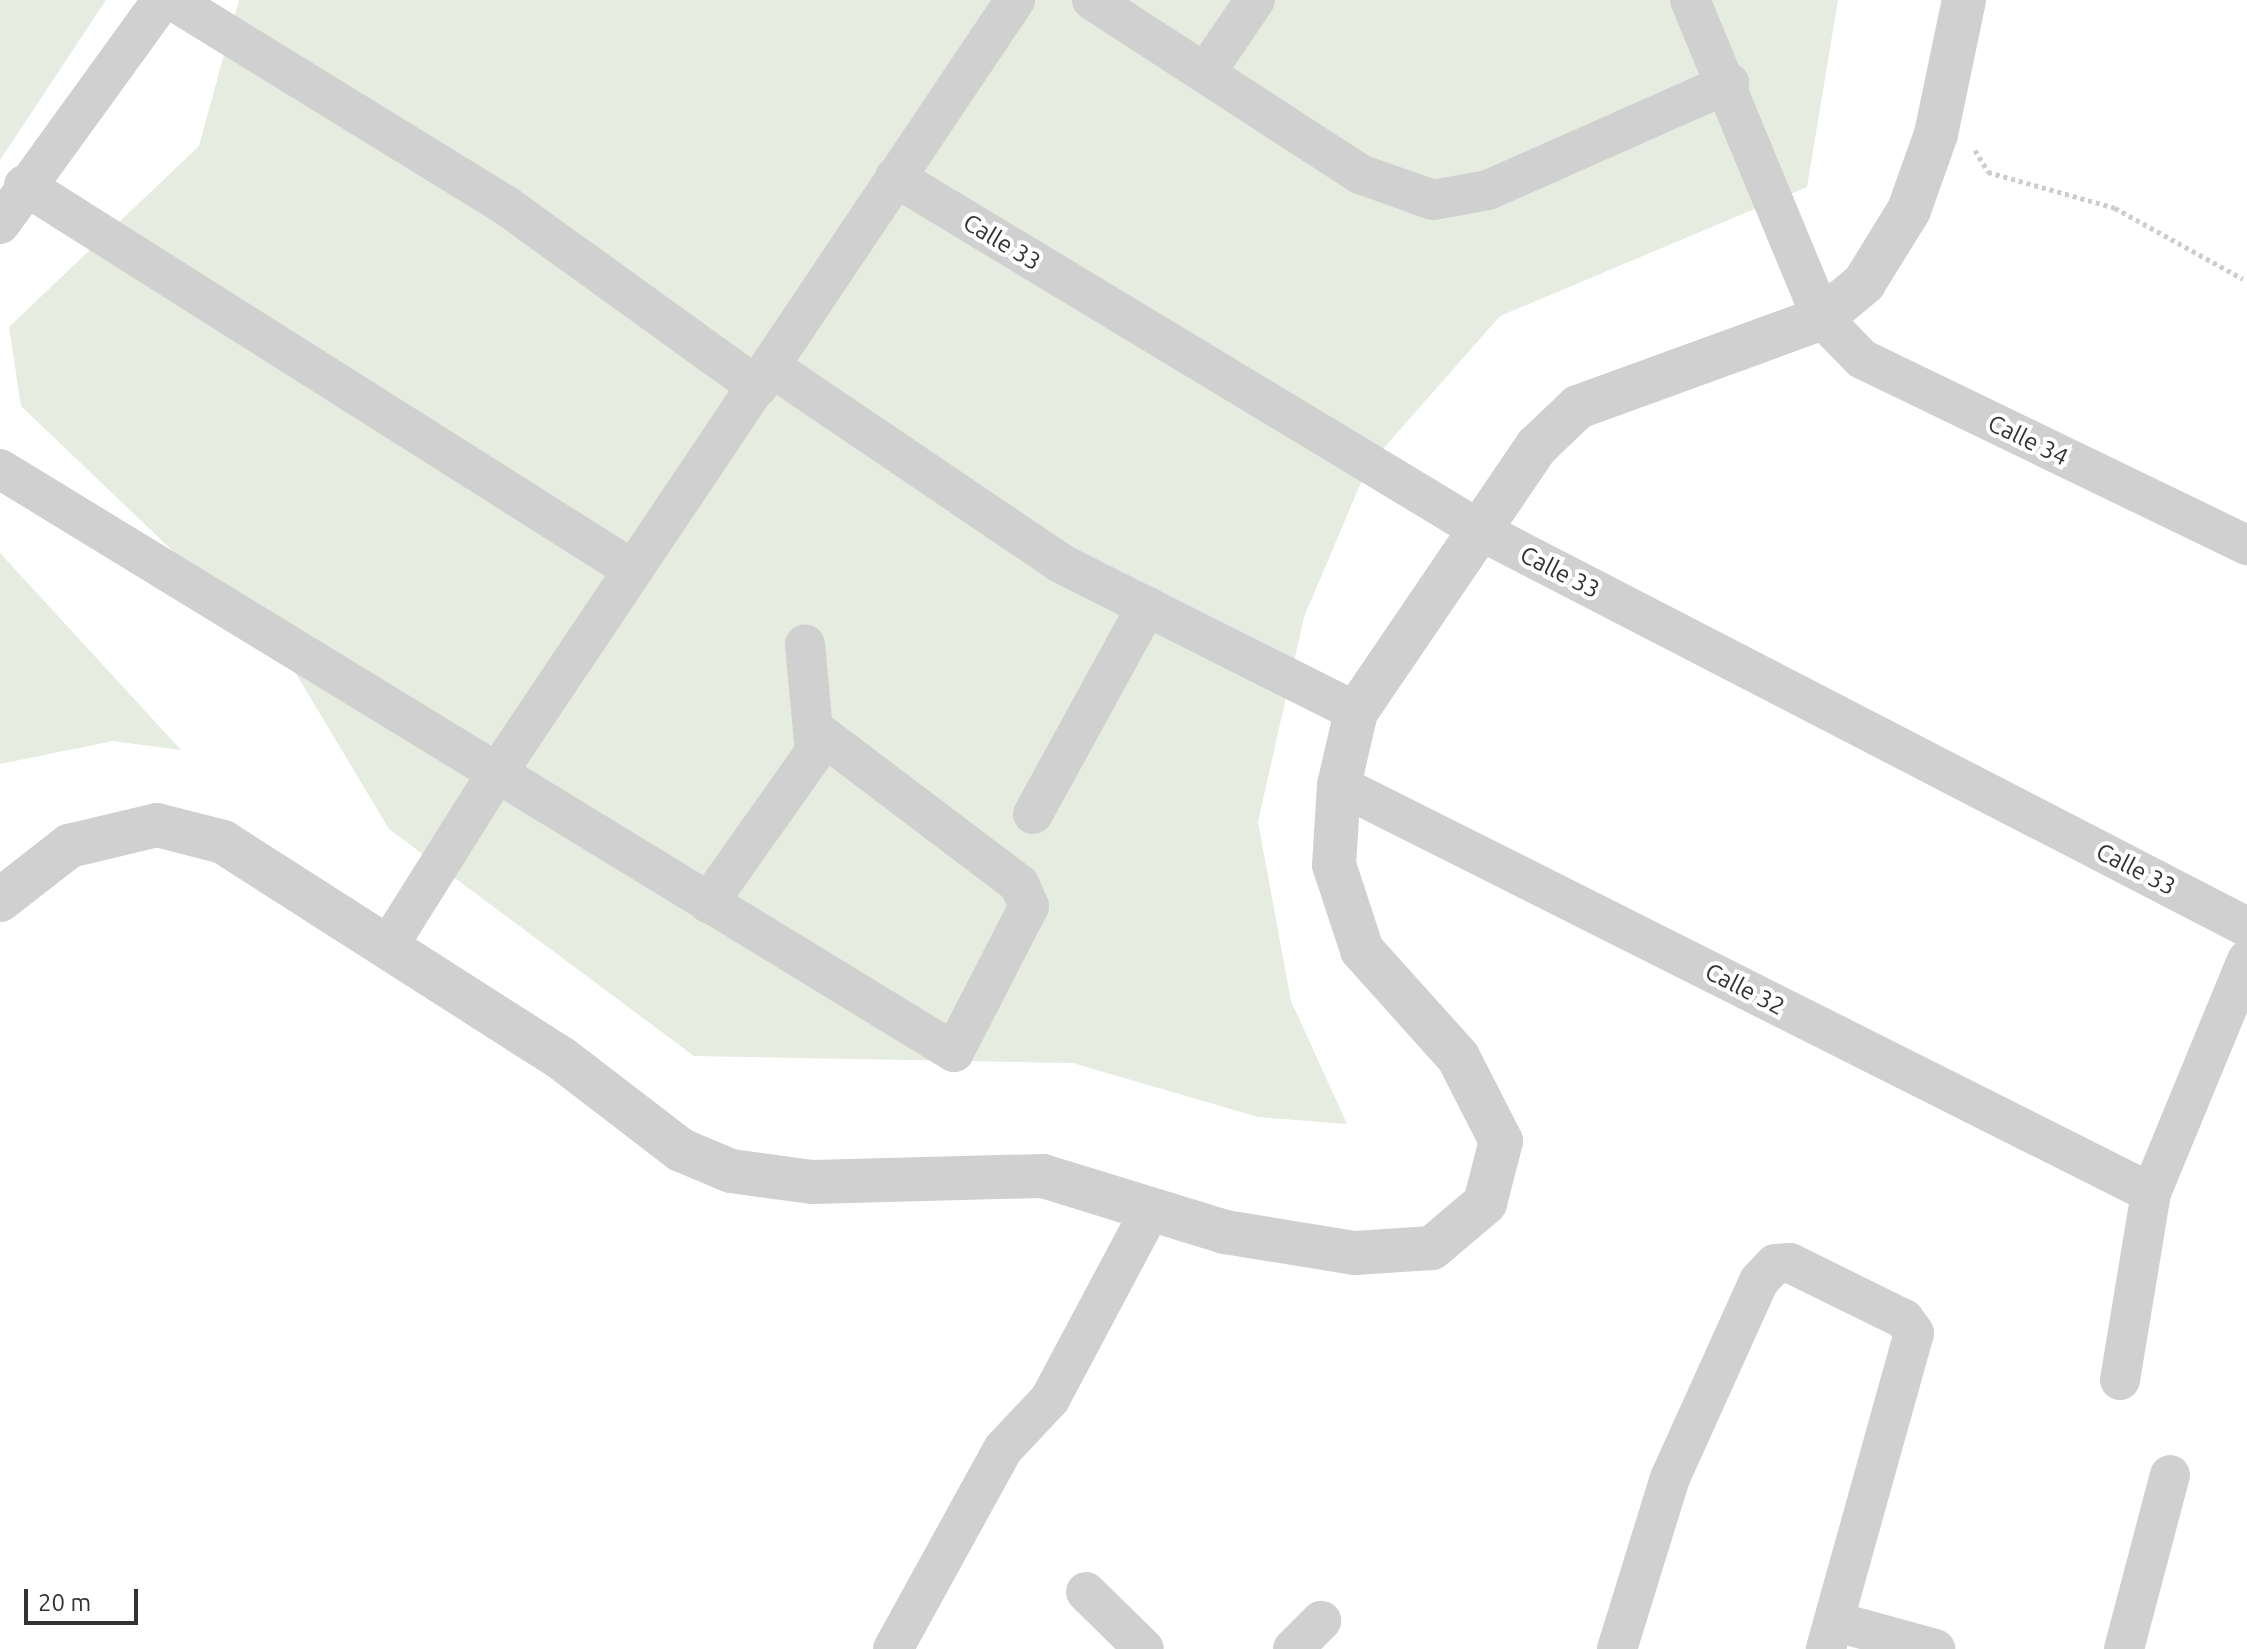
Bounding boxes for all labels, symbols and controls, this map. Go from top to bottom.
street label: Calle 33 [958,208,1046,276]
street label: Calle 34 [1983,408,2073,472]
street label: Calle 33 [1515,540,1605,604]
street label: Calle 33 [2091,837,2181,901]
street label: Calle 32 [1700,957,1790,1021]
scale bar [28,1573,142,1623]
text: 20 m [38,1589,91,1616]

